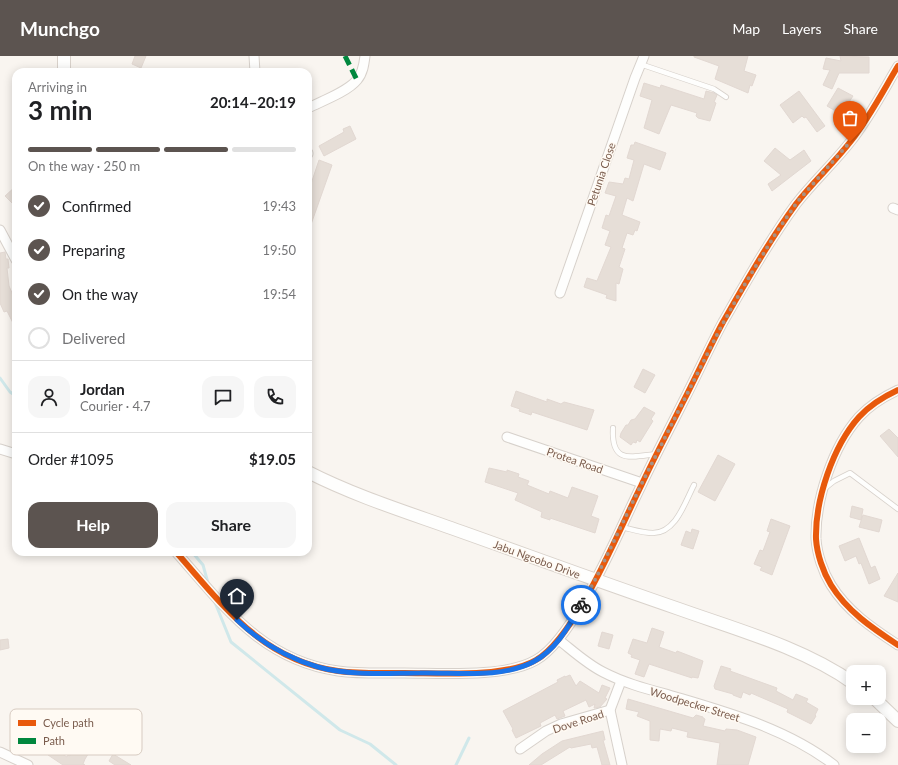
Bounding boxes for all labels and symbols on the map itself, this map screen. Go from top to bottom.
pin [833,101,867,142]
street label: Petunia Close [584,141,618,207]
street label: Protea Road [545,444,605,476]
street label: Jabu Ngcobo Drive [492,537,582,581]
pin [220,579,254,620]
courier [561,585,601,625]
street label: Woodpecker Street [649,684,742,724]
street label: Dove Road [551,707,605,735]
legend [10,709,142,755]
text: Cycle path [43,716,94,729]
text: Path [43,734,65,747]

